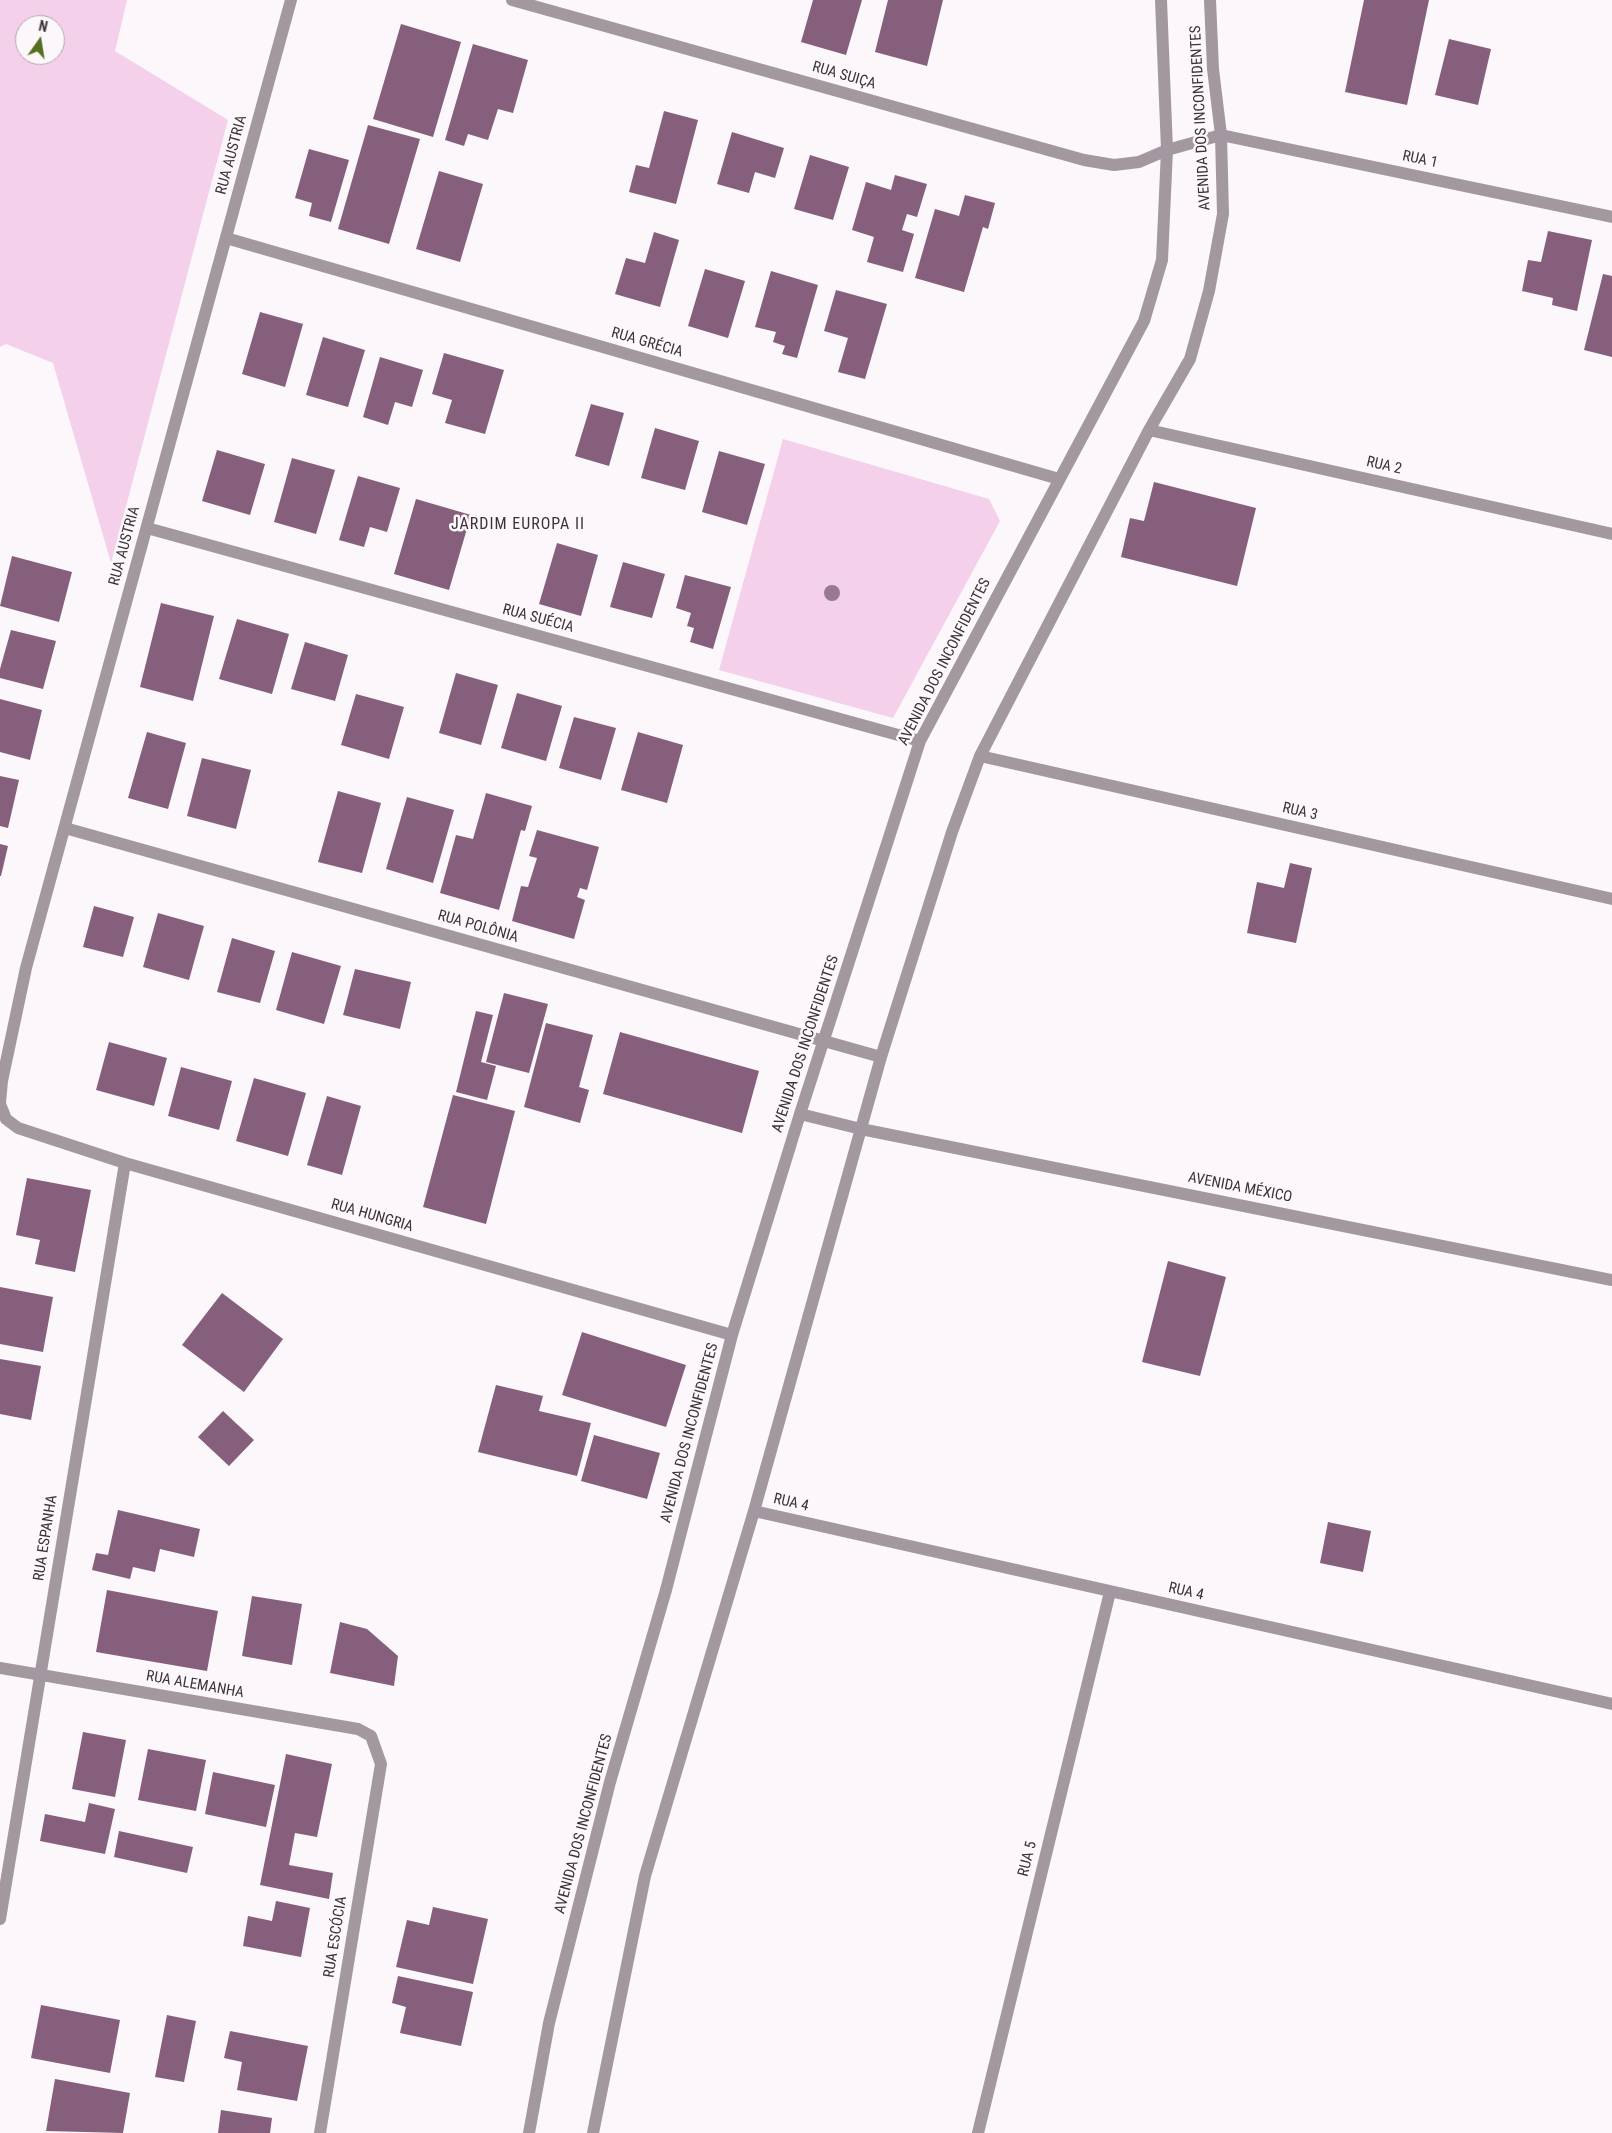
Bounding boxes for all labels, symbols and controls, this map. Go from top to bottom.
north arrow [15,15,65,65]
text: N [37,18,49,35]
street label: AVENIDA DOS INCONFIDENTES [1187,25,1215,211]
street label: RUA SUIÇA [810,58,878,94]
street label: RUA AUSTRIA [213,113,251,197]
street label: RUA 1 [1401,147,1439,173]
street label: RUA GRÉCIA [609,324,685,362]
street label: RUA 2 [1365,453,1403,479]
street label: RUA AUSTRIA [106,504,144,588]
district label: JARDIM EUROPA II [449,515,587,535]
street label: AVENIDA DOS INCONFIDENTES [895,575,995,749]
street label: RUA SUÉCIA [500,601,576,637]
street label: RUA 3 [1281,799,1319,825]
street label: RUA POLÔNIA [436,907,520,947]
street label: AVENIDA DOS INCONFIDENTES [769,953,843,1135]
street label: AVENIDA MÉXICO [1186,1169,1294,1207]
street label: RUA HUNGRIA [329,1196,415,1236]
street label: AVENIDA DOS INCONFIDENTES [657,1341,723,1525]
street label: RUA 4 [772,1490,810,1516]
street label: RUA ESPANHA [30,1494,62,1582]
street label: RUA 4 [1167,1579,1205,1605]
street label: RUA ALEMANHA [145,1668,245,1702]
street label: AVENIDA DOS INCONFIDENTES [551,1732,617,1916]
street label: RUA 5 [1015,1839,1041,1879]
street label: RUA ESCÓCIA [321,1895,351,1979]

